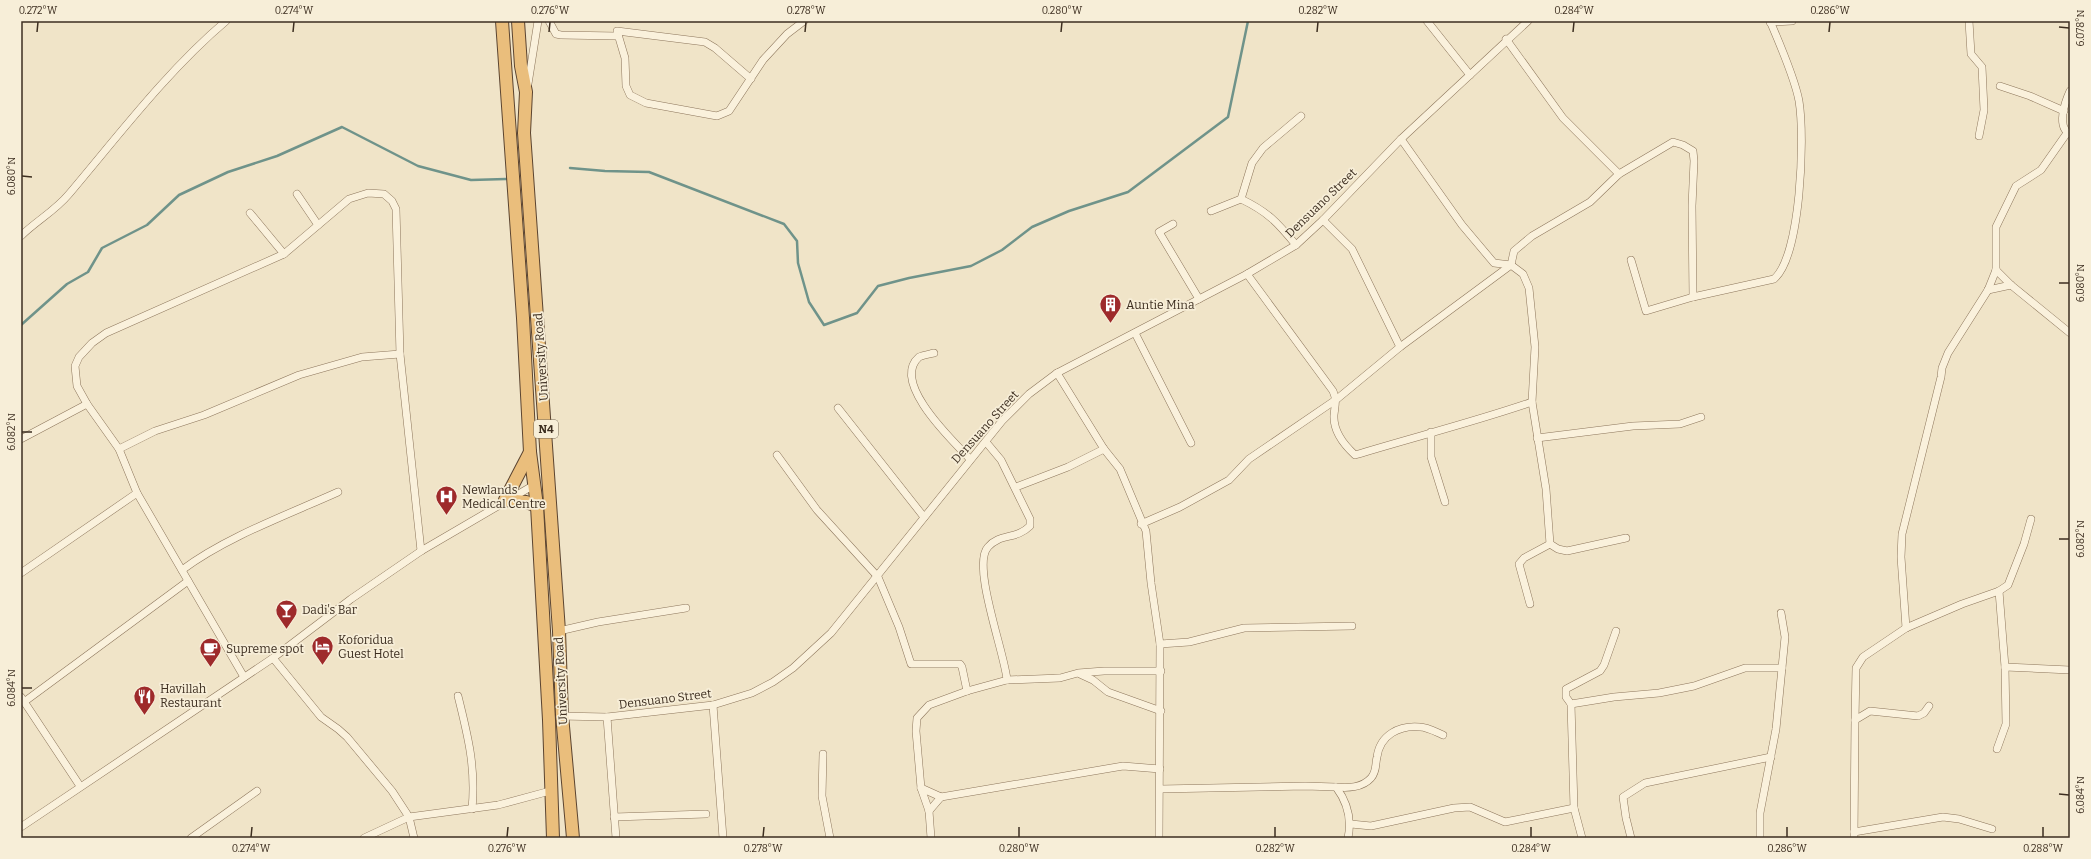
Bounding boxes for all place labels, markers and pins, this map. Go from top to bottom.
building icon: Auntie Mina [1097,292,1123,325]
place label: Auntie Mina [1126,298,1195,312]
place label: Newlands Medical Centre [462,483,546,511]
hospital icon: Newlands Medical Centre [433,484,459,517]
bar icon: Dadi's Bar [274,597,300,630]
place label: Dadi's Bar [302,603,358,617]
place label: Koforidua Guest Hotel [338,633,404,661]
hotel icon: Koforidua Guest Hotel [309,634,335,667]
cafe icon: Supreme spot [198,636,224,669]
place label: Supreme spot [226,642,304,656]
place label: Havillah Restaurant [160,682,222,710]
restaurant icon: Havillah Restaurant [132,683,158,716]

